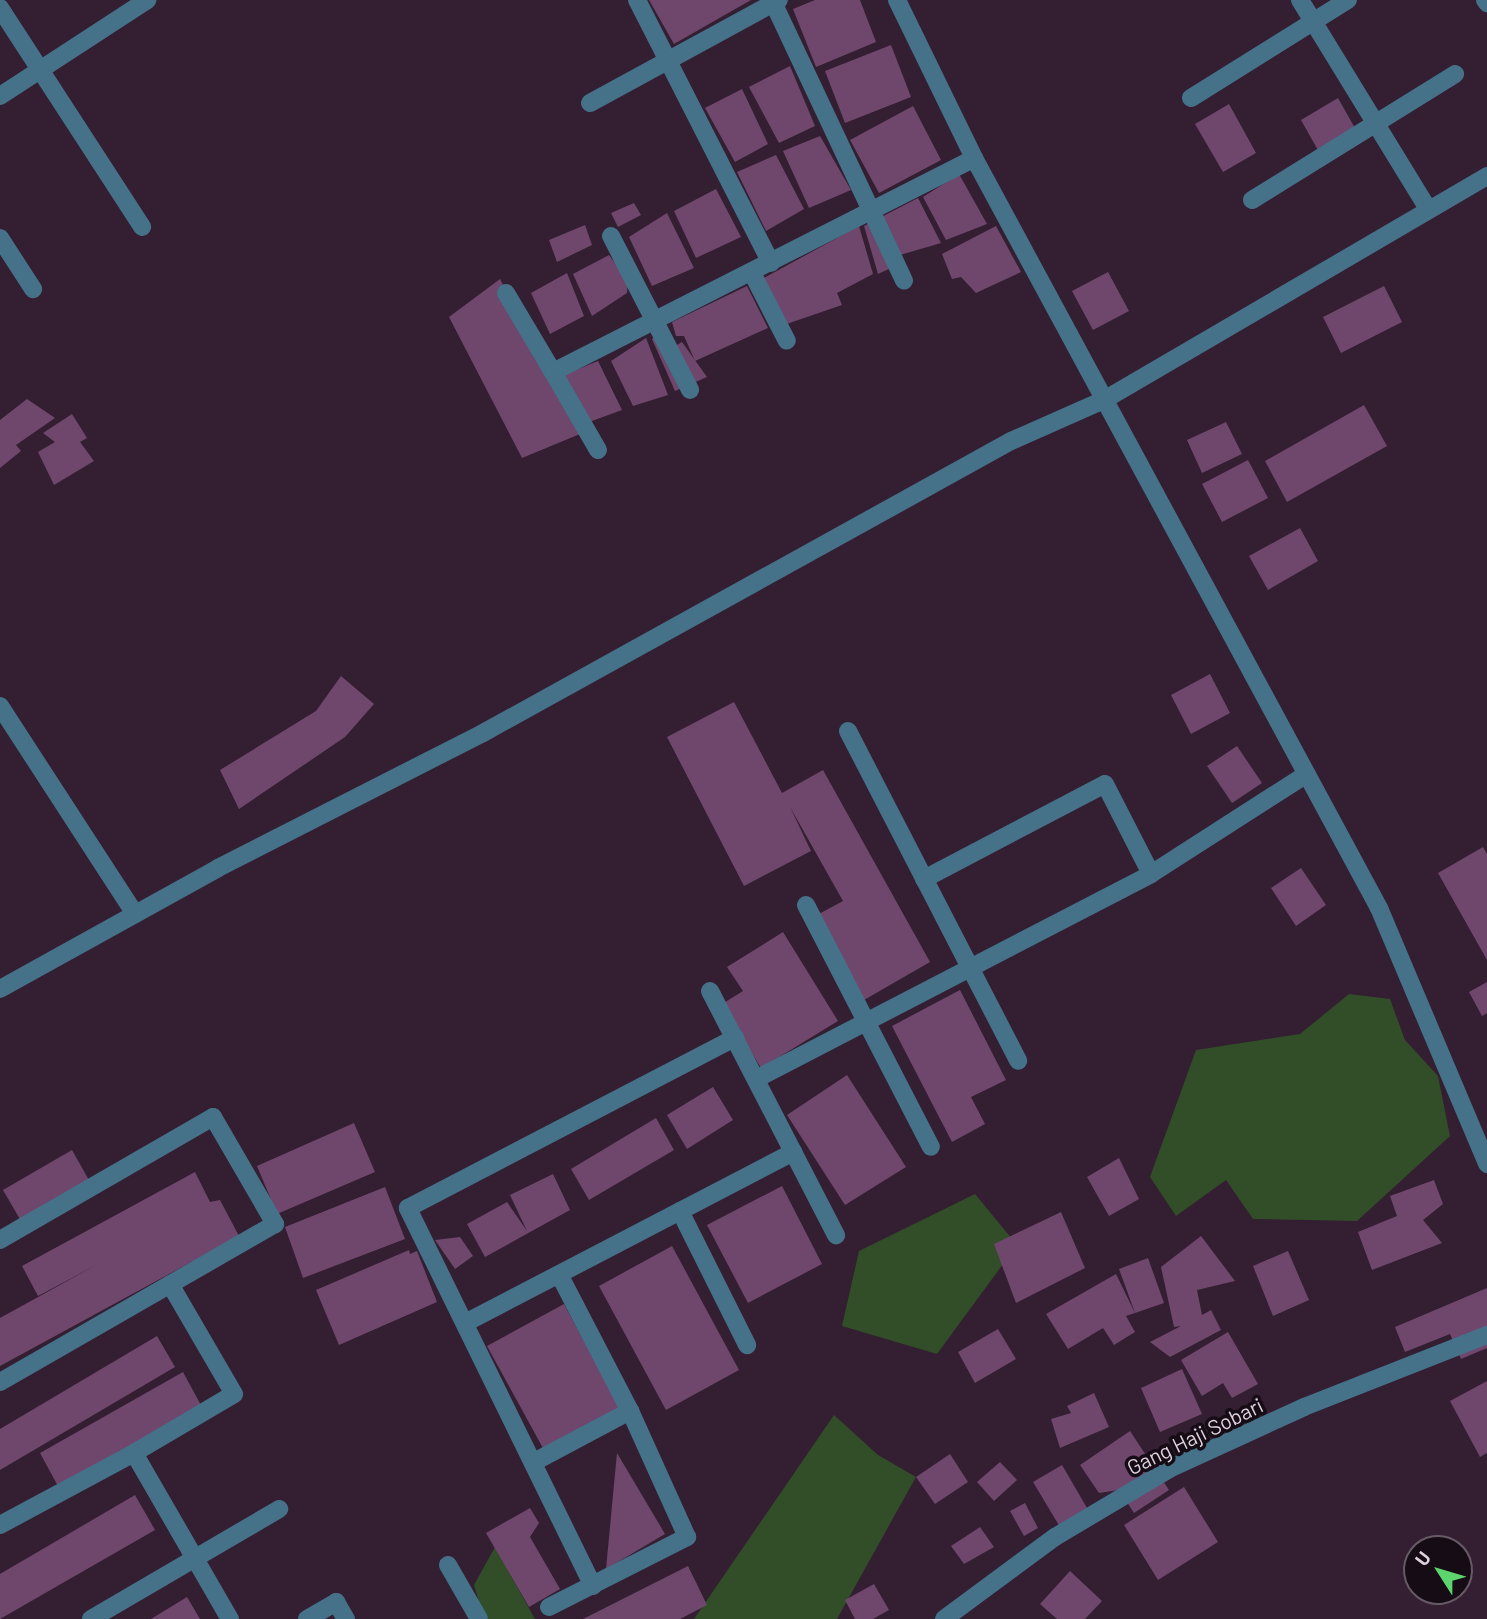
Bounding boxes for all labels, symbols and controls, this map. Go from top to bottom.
street label: Gang Haji Sobari [1123,1392,1267,1480]
north arrow [1403,1535,1473,1605]
text: U [1410,1547,1435,1570]

